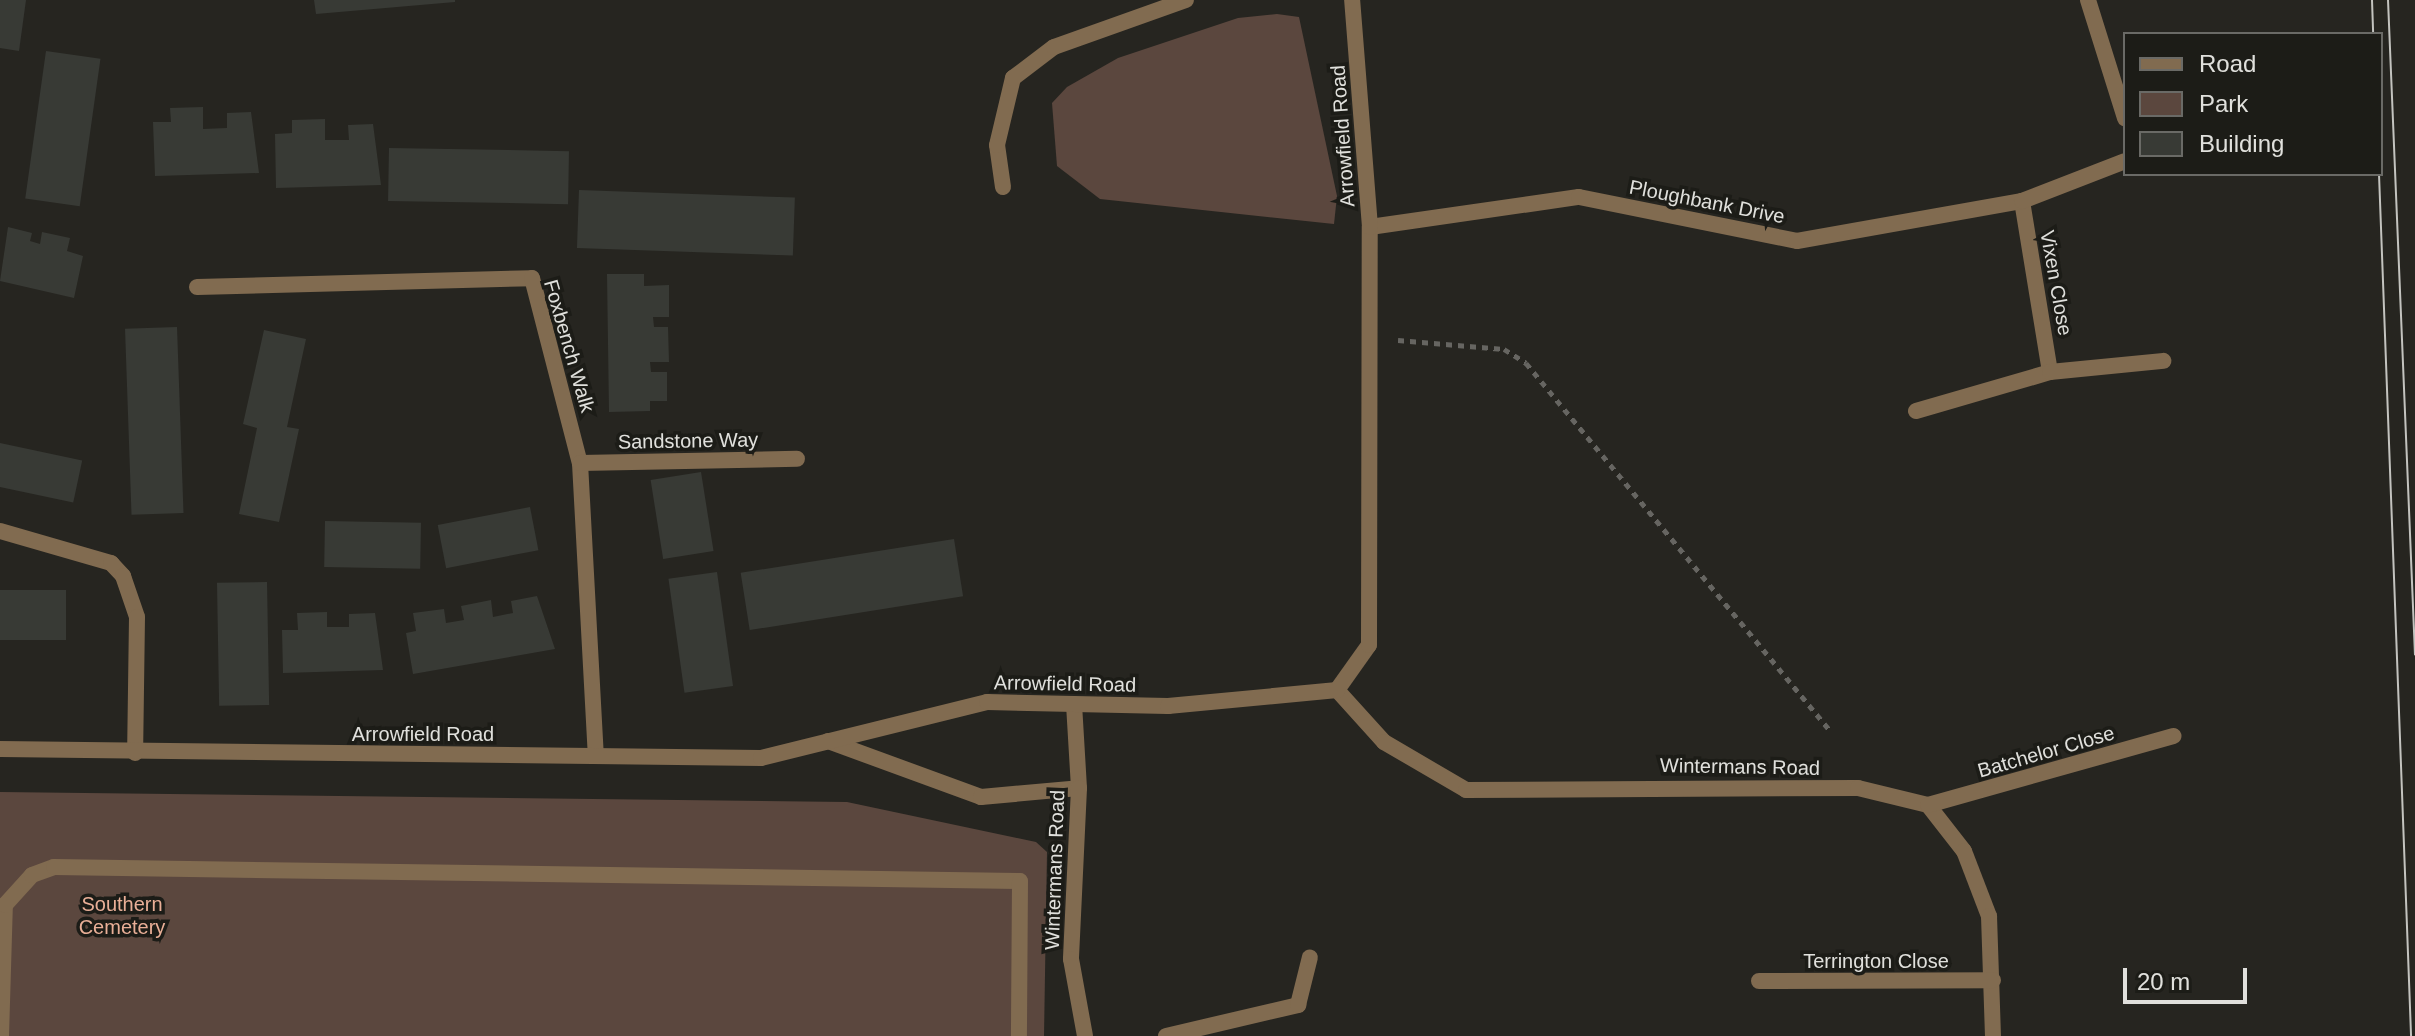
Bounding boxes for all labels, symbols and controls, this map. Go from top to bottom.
legend [2123,32,2383,176]
text: Road [2199,50,2256,77]
street label: Arrowfield Road [1326,64,1360,208]
text: Park [2199,90,2248,117]
text: Building [2199,130,2284,157]
street label: Ploughbank Drive [1627,175,1787,229]
street label: Vixen Close [2035,229,2077,337]
street label: Foxbench Walk [539,277,599,415]
street label: Sandstone Way [618,428,758,454]
street label: Arrowfield Road [994,671,1136,697]
street label: Batchelor Close [1975,721,2117,783]
street label: Arrowfield Road [352,722,494,746]
street label: Wintermans Road [1660,754,1820,780]
street label: Wintermans Road [1040,790,1070,950]
park label: Southern Cemetery [79,892,165,939]
street label: Terrington Close [1803,949,1949,973]
scale bar [2127,952,2251,1002]
text: 20 m [2137,968,2190,995]

